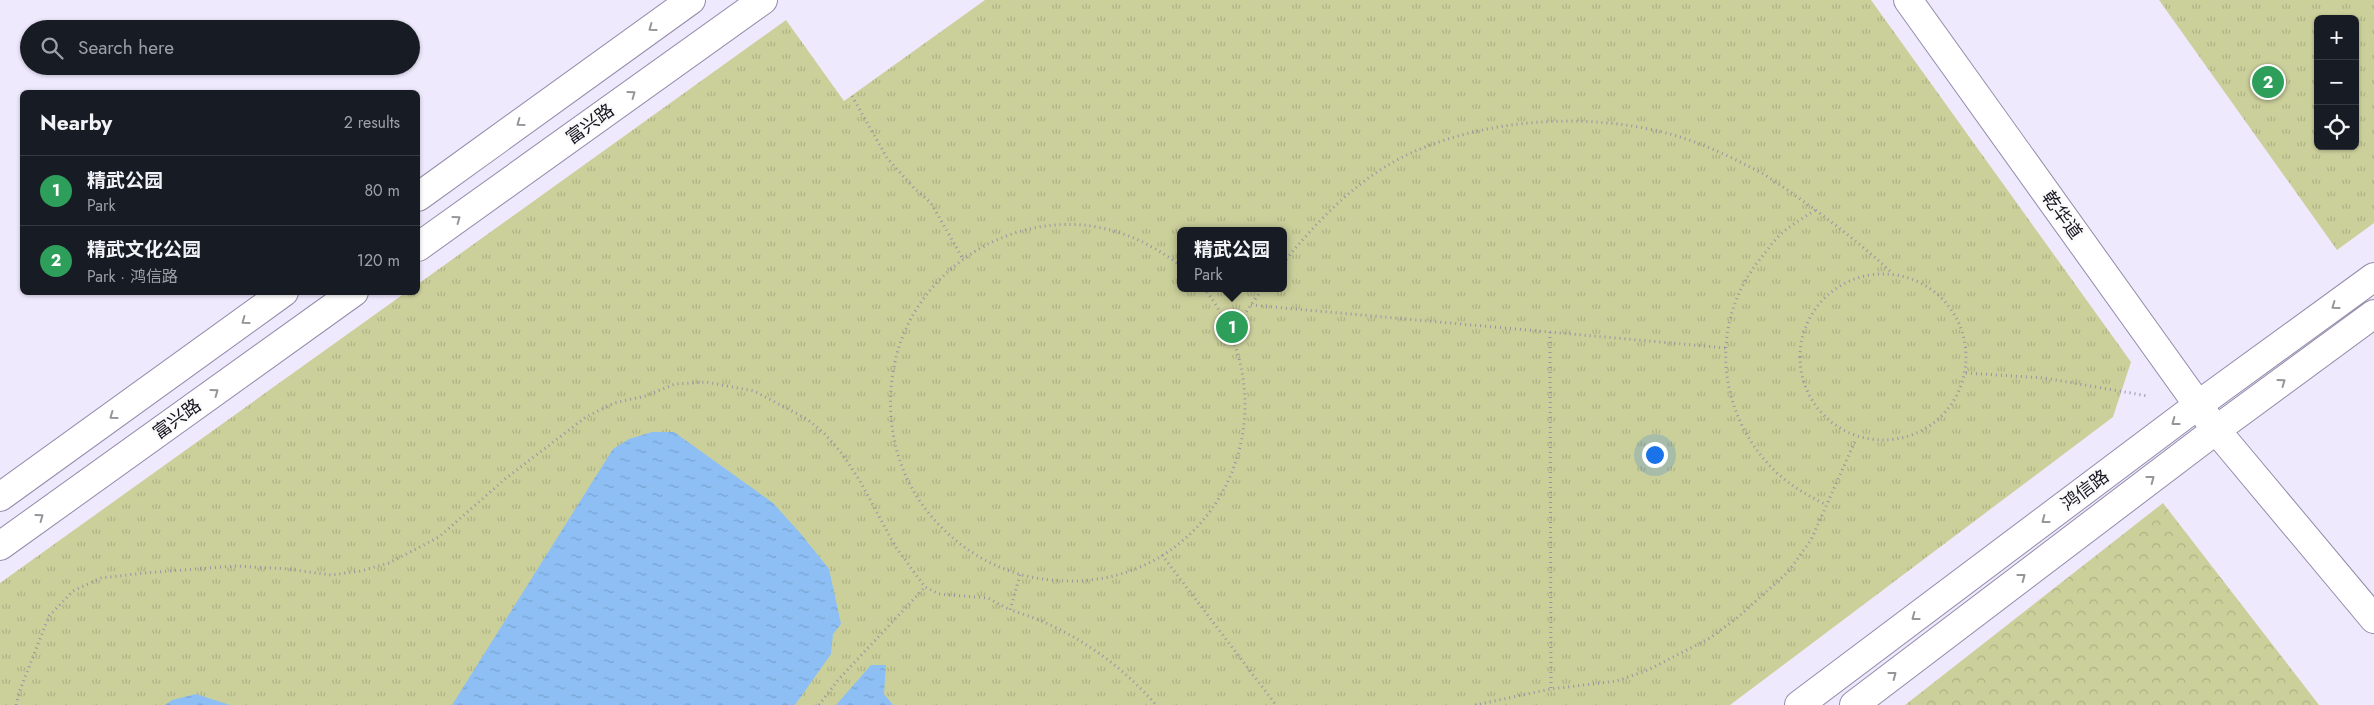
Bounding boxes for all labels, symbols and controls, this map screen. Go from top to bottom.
map controls [2314,15,2359,150]
button: + [2314,15,2359,60]
search box [20,20,420,75]
one-way arrow [648,22,657,32]
icon: search [38,34,66,62]
text: Search here [78,34,174,61]
button: − [2314,60,2359,105]
pin: 2 [2252,63,2284,101]
one-way arrow [626,91,636,100]
street label: 富兴路 [561,98,619,150]
button: locate [2314,105,2359,150]
text: Nearby [40,108,112,138]
text: 2 results [344,111,400,134]
one-way arrow [516,117,526,126]
text: 精武公园 [87,167,163,194]
text: 1 [52,179,60,202]
text: 80 m [364,179,400,202]
street label: 乾华道 [2036,186,2088,244]
text: Park [87,194,116,217]
one-way arrow [451,216,461,225]
popup [1177,227,1287,292]
text: 精武文化公园 [87,236,201,263]
text: 精武公园 [1194,236,1270,263]
text: 2 [51,249,61,272]
text: 120 m [357,249,400,272]
text: Park [1194,263,1223,286]
text: Park · 鸿信路 [87,265,178,288]
one-way arrow [2331,299,2340,309]
pin: 1 [1216,308,1248,346]
one-way arrow [241,315,251,324]
one-way arrow [2276,378,2285,388]
one-way arrow [209,389,218,398]
street label: 富兴路 [148,393,206,445]
one-way arrow [109,410,119,419]
one-way arrow [2171,416,2181,425]
your location [1642,442,1668,468]
street label: 鸿信路 [2056,463,2114,517]
one-way arrow [2145,476,2154,484]
one-way arrow [2042,514,2051,522]
one-way arrow [34,515,43,523]
one-way arrow [2016,574,2026,583]
one-way arrow [1912,612,1921,620]
one-way arrow [1887,673,1896,681]

